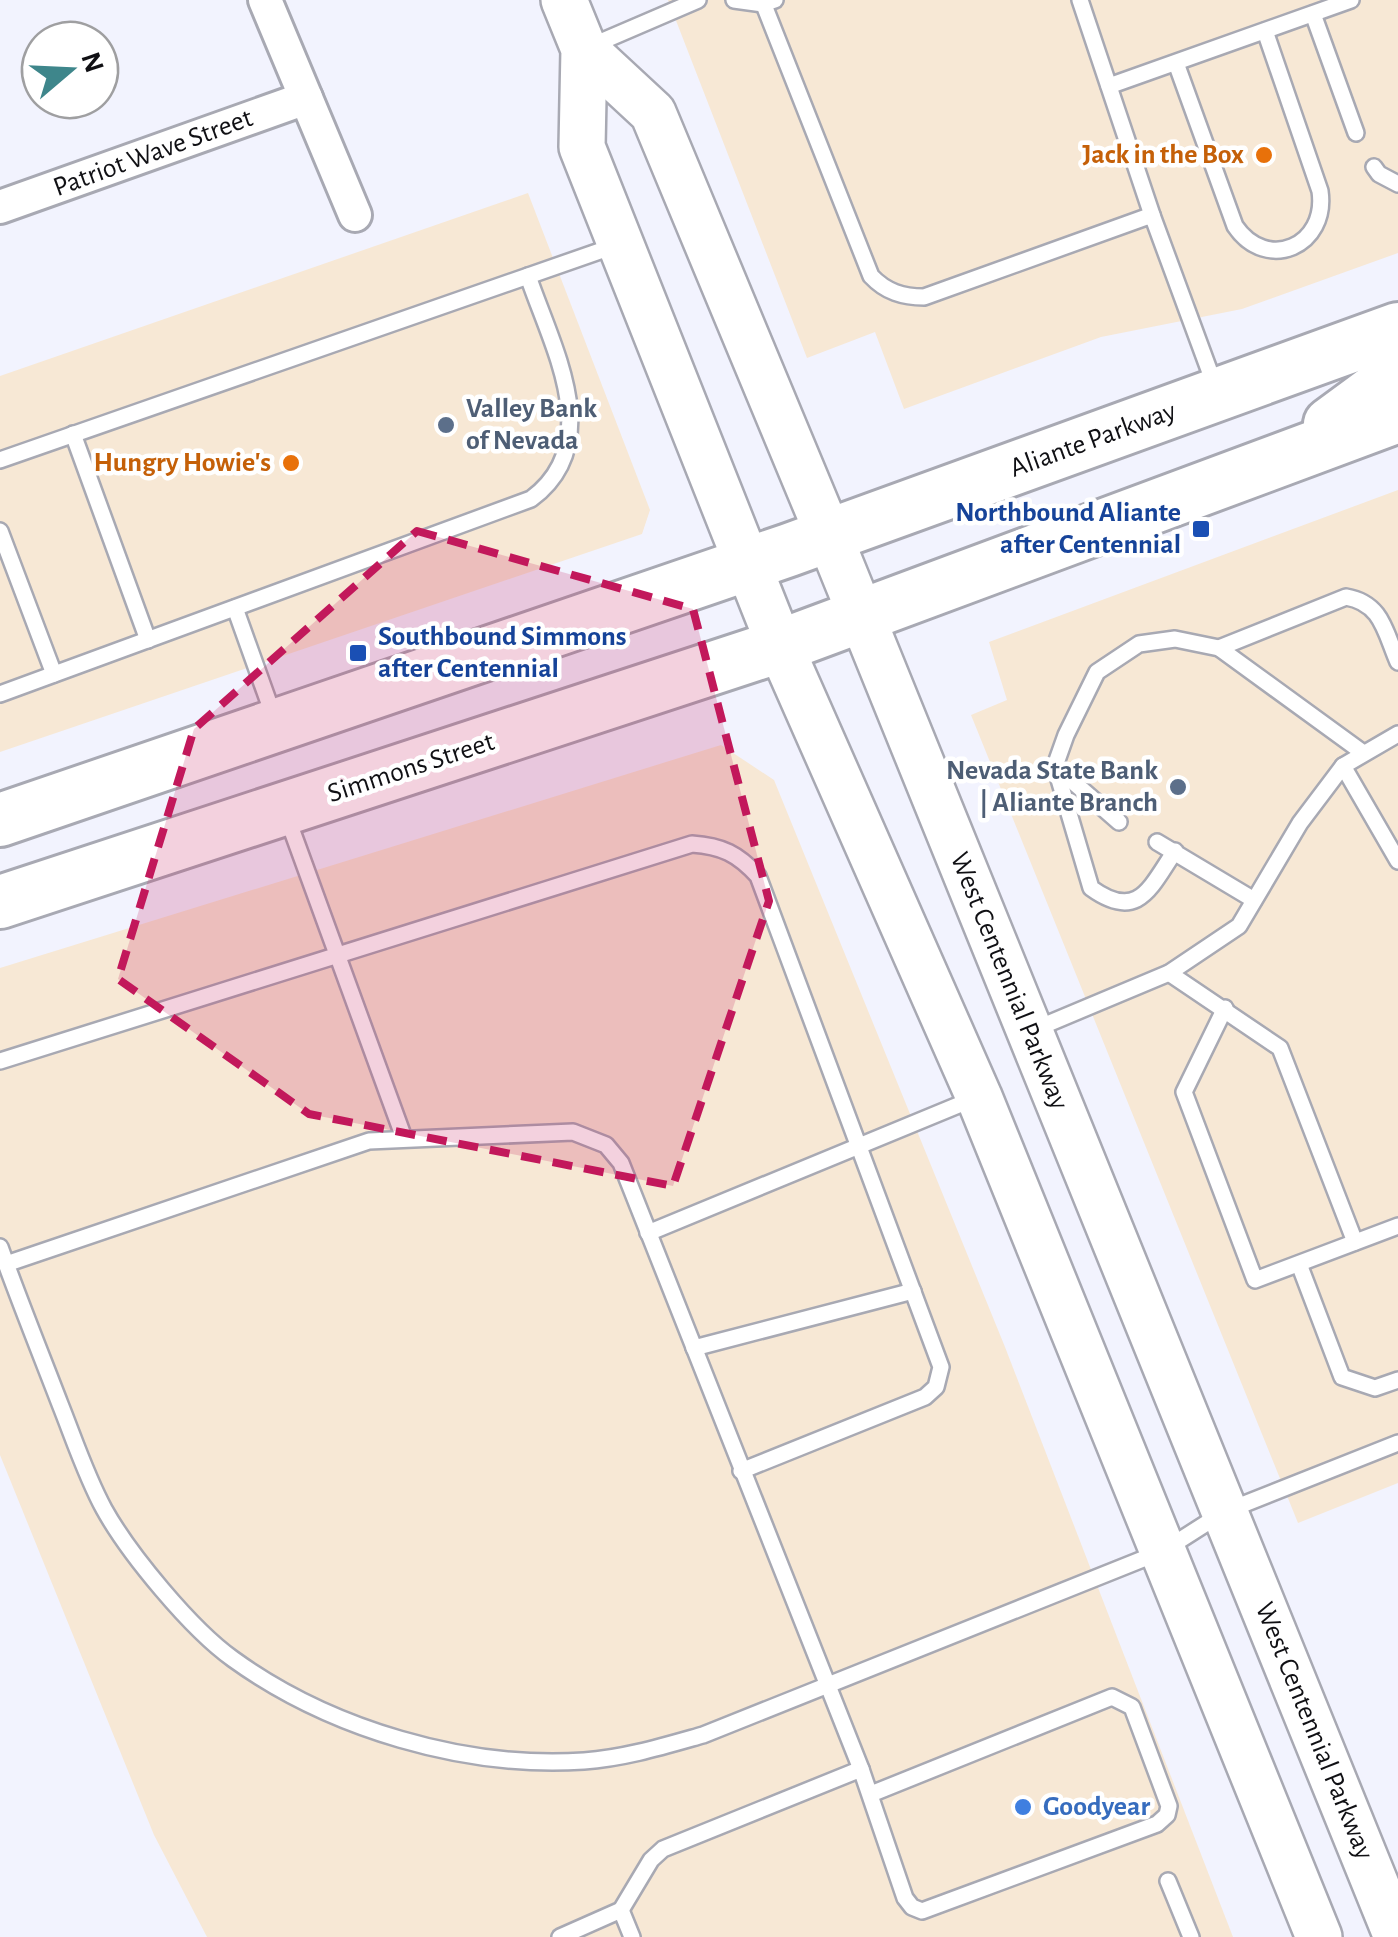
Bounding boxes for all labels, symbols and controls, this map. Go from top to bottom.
north arrow [20,20,120,120]
text: N [75,49,108,76]
street label: Patriot Wave Street [50,104,256,202]
place label: Jack in the Box [1082,141,1244,169]
marker: Jack in the Box [1253,144,1275,166]
place label: Valley Bank of Nevada [466,395,597,455]
street label: Aliante Parkway [1006,397,1180,483]
marker: Valley Bank of Nevada [435,414,457,436]
place label: Hungry Howie's [94,449,271,477]
marker: Hungry Howie's [280,452,302,474]
place label: Northbound Aliante after Centennial [955,499,1181,559]
marker: Northbound Aliante after Centennial [1190,518,1212,540]
place label: Southbound Simmons after Centennial [378,623,627,683]
marker: Southbound Simmons after Centennial [347,642,369,664]
street label: Simmons Street [324,728,498,808]
place label: Nevada State Bank | Aliante Branch [946,757,1158,819]
marker: Nevada State Bank | Aliante Branch [1167,776,1189,798]
street label: West Centennial Parkway [945,848,1073,1114]
street label: West Centennial Parkway [1250,1598,1378,1864]
place label: Goodyear [1043,1793,1150,1821]
marker: Goodyear [1012,1796,1034,1818]

